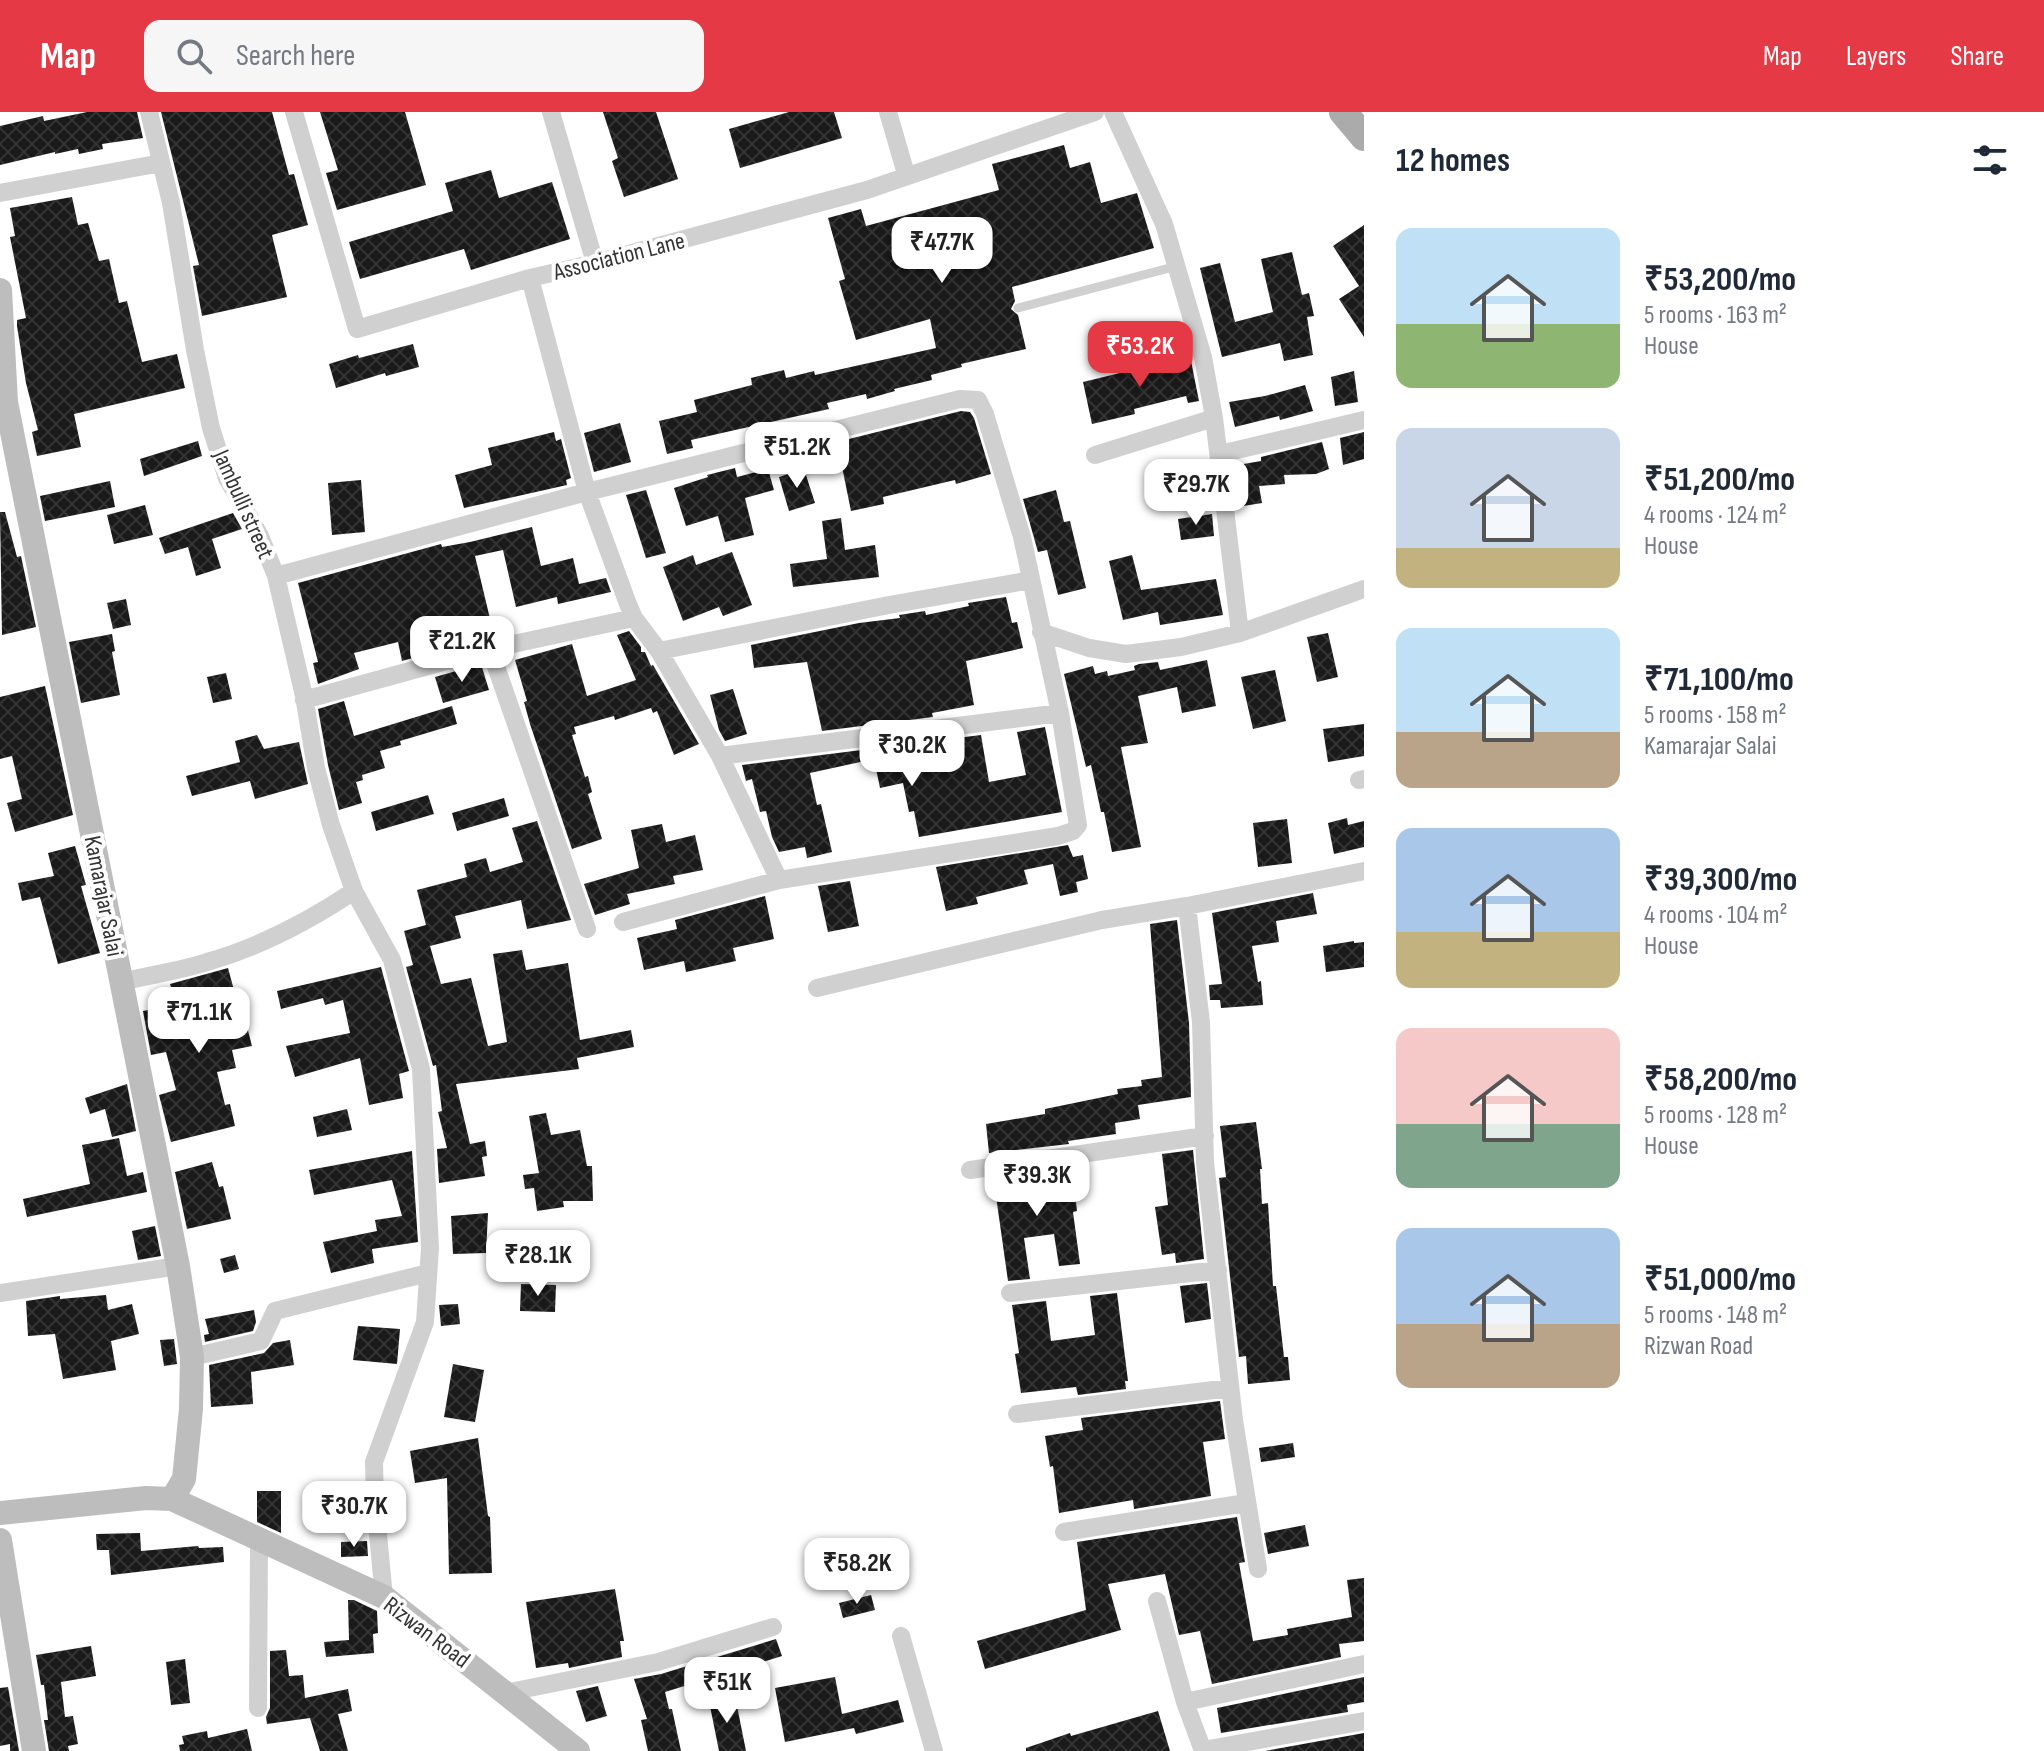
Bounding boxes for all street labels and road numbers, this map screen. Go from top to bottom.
street label: Association Lane [549,226,688,287]
street label: Jambulli street [206,444,280,563]
street label: Kamarajar Salai [78,833,129,959]
street label: Rizwan Road [378,1591,476,1674]

